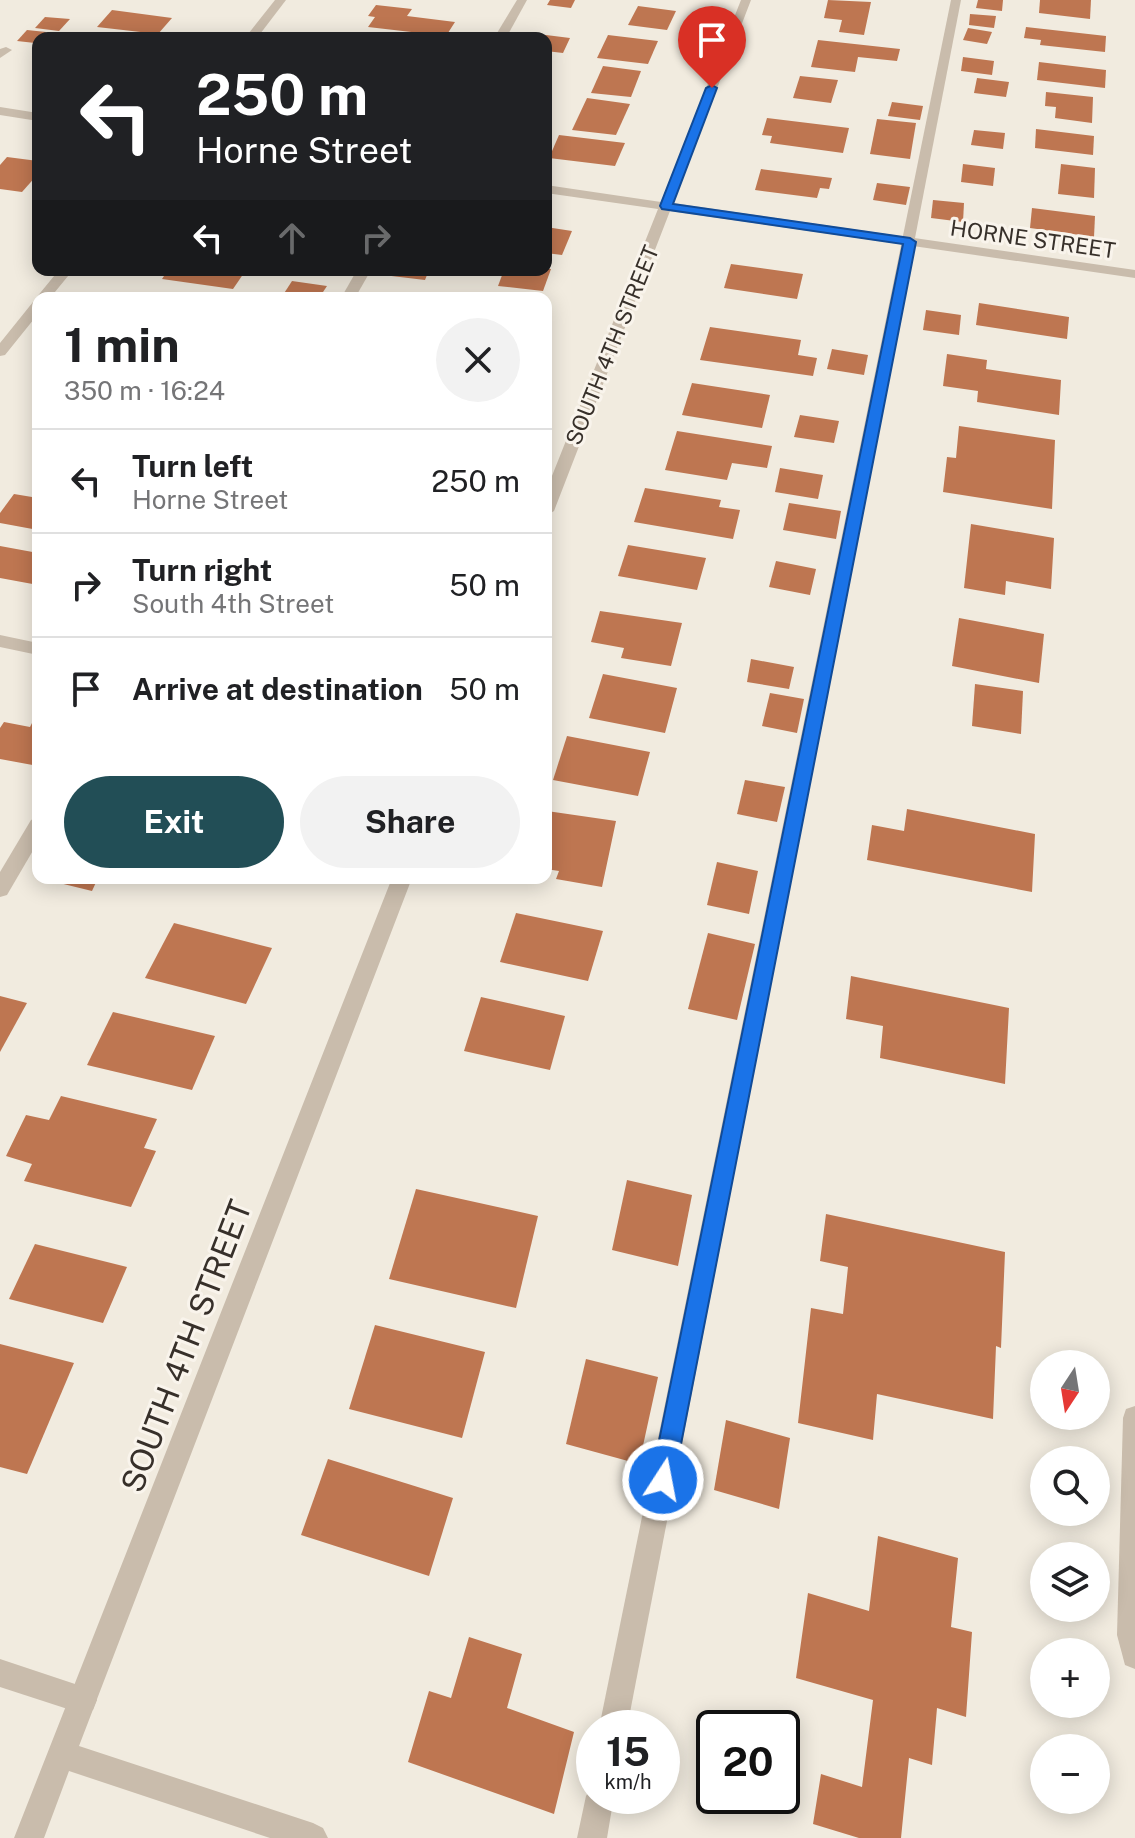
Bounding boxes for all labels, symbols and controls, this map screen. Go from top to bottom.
pin [678,6,746,88]
icon: arrive [690,18,734,62]
text: 250 m [196,62,368,128]
icon: left [64,64,168,168]
text: Horne Street [196,129,413,171]
street label: HORNE STREET [949,215,1117,263]
icon: left [186,216,230,260]
icon: ahead [270,216,314,260]
icon: right [354,216,398,260]
street label: SOUTH 4TH STREET [560,241,664,449]
text: 1 min [64,316,180,373]
button: close [436,318,520,402]
text: 350 m · 16:24 [64,375,225,406]
text: Turn left [132,448,253,484]
icon: left [64,459,108,503]
text: 250 m [431,463,520,499]
text: Horne Street [132,484,288,515]
text: Turn right [132,552,272,588]
icon: right [64,563,108,607]
text: 50 m [449,567,520,603]
text: South 4th Street [132,588,334,619]
icon: arrive [64,667,108,711]
text: Arrive at destination [132,671,423,707]
text: 50 m [449,671,520,707]
button: Exit [64,776,284,868]
button: Share [300,776,520,868]
street label: SOUTH 4TH STREET [113,1195,259,1497]
north arrow [1030,1350,1110,1430]
map controls [1030,1350,1110,1814]
position arrow [621,1438,705,1522]
button: search [1030,1446,1110,1526]
button: layers [1030,1542,1110,1622]
button: + [1030,1638,1110,1718]
speed limit sign: 20 [696,1710,800,1814]
text: 15 [606,1728,650,1775]
button: − [1030,1734,1110,1814]
text: km/h [604,1770,652,1794]

